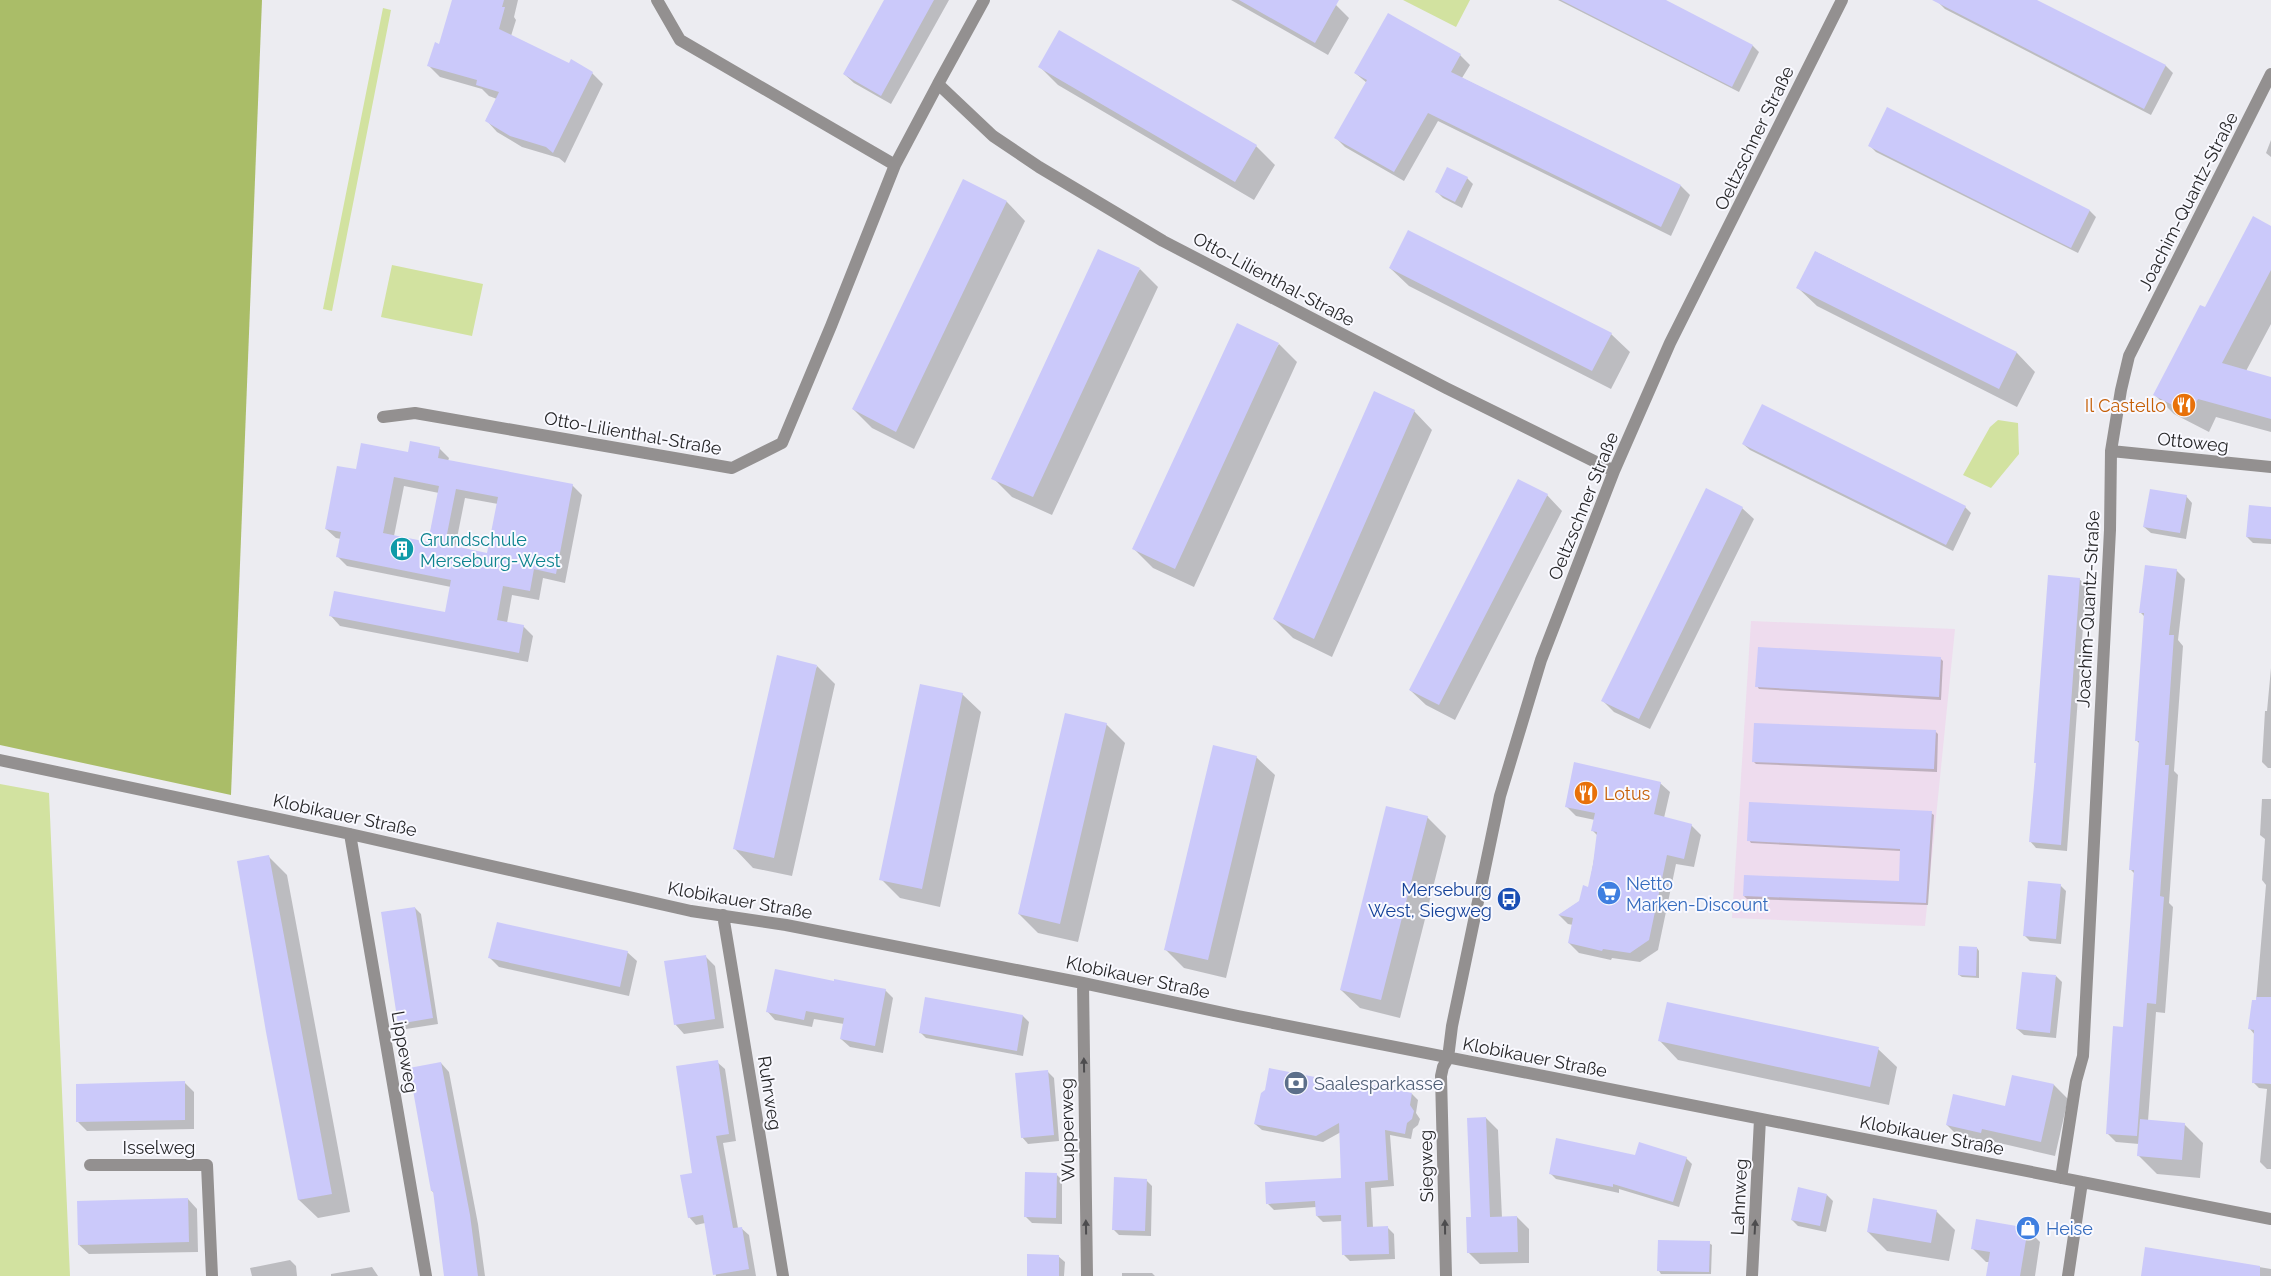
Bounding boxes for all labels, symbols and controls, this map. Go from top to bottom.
street label: Oeltzschner Straße [1710,62,1798,214]
street label: Joachim-Quantz-Straße [2134,108,2242,294]
street label: Otto-Lilienthal-Straße [1190,228,1359,331]
restaurant icon: Il Castello [2171,392,2197,418]
place label: Il Castello [2085,395,2166,416]
street label: Otto-Lilienthal-Straße [543,407,724,459]
street label: Oeltzschner Straße [1544,428,1622,583]
street label: Ottoweg [2156,428,2230,456]
street label: Joachim-Quantz-Straße [2072,509,2104,708]
place label: Grundschule Merseburg-West [420,529,561,571]
building icon: Grundschule Merseburg-West [389,536,415,562]
restaurant icon: Lotus [1573,780,1599,806]
place label: Lotus [1604,783,1651,804]
street label: Klobikauer Straße [271,789,419,841]
place label: Netto Marken-Discount [1626,873,1769,915]
street label: Klobikauer Straße [666,877,814,923]
place label: Merseburg West, Siegweg [1368,879,1492,921]
supermarket icon: Netto Marken-Discount [1596,880,1622,906]
bus stop icon: Merseburg West, Siegweg [1496,886,1522,912]
street label: Klobikauer Straße [1064,951,1212,1003]
street label: Lippeweg [387,1009,423,1095]
street label: Klobikauer Straße [1461,1033,1609,1081]
street label: Ruhrweg [754,1054,786,1132]
one-way arrow [1080,1057,1088,1073]
bank icon: Saalesparkasse [1283,1070,1309,1096]
place label: Saalesparkasse [1314,1073,1444,1094]
street label: Wupperweg [1056,1078,1078,1182]
street label: Klobikauer Straße [1858,1111,2006,1159]
street label: Siegweg [1415,1130,1437,1202]
street label: Isselweg [123,1137,195,1158]
street label: Lahnweg [1726,1158,1752,1236]
shop icon: Heise [2015,1215,2041,1241]
place label: Heise [2046,1218,2093,1239]
one-way arrow [1082,1219,1090,1235]
one-way arrow [1440,1219,1448,1235]
one-way arrow [1751,1219,1759,1235]

